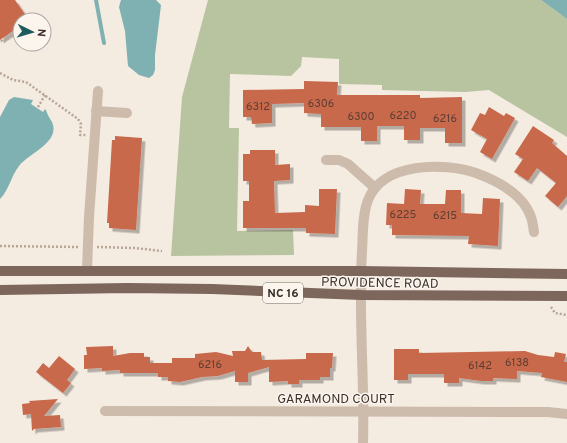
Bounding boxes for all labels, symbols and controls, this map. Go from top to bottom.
north arrow [12,12,52,52]
text: N [34,28,48,37]
house number: 6306 [308,97,334,111]
house number: 6312 [246,100,270,114]
house number: 6220 [389,109,417,123]
house number: 6300 [347,110,375,124]
house number: 6216 [433,112,457,126]
house number: 6225 [390,208,417,222]
house number: 6215 [433,209,457,223]
street label: PROVIDENCE ROAD [321,275,439,293]
road number: NC 16 [263,283,303,303]
house number: 6138 [505,356,529,370]
house number: 6216 [198,358,222,372]
house number: 6142 [468,359,492,373]
street label: GARAMOND COURT [277,392,395,408]

